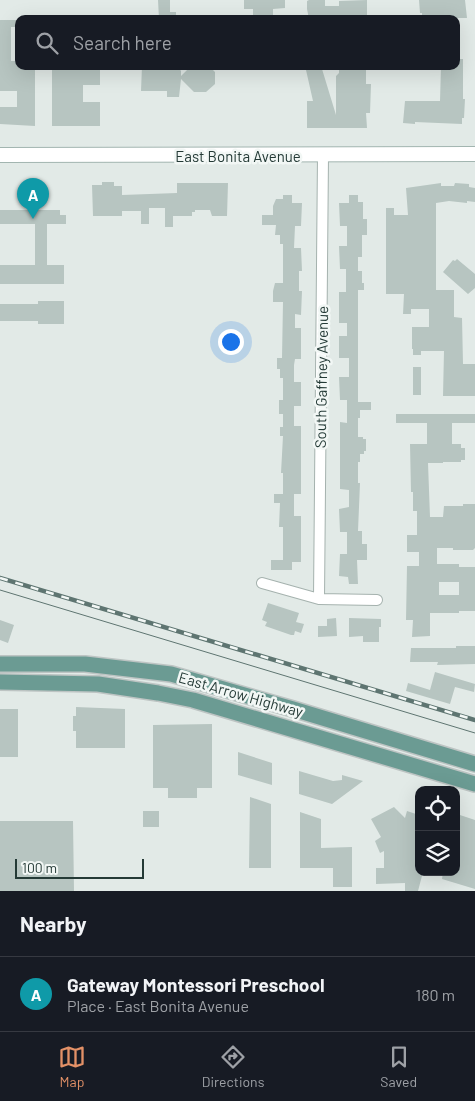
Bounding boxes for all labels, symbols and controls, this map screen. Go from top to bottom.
search box [15,15,460,70]
icon: search [33,29,61,57]
text: Search here [73,31,172,54]
street label: East Bonita Avenue [175,147,301,165]
pin: A [17,178,49,219]
street label: South Gaffney Avenue [311,306,331,448]
your location [218,329,244,355]
street label: East Arrow Highway [177,668,305,720]
map controls [415,786,460,876]
button: locate [415,786,460,831]
button: layers [415,831,460,876]
scale bar [15,856,144,879]
text: 100 m [22,859,57,876]
text: Nearby [20,911,86,936]
text: Gateway Montessori Preschool [67,973,325,996]
text: A [31,985,41,1004]
text: 180 m [416,985,455,1004]
text: Place · East Bonita Avenue [67,996,249,1015]
tab: Map [58,1043,86,1090]
tab: Directions [202,1043,264,1090]
tab: Saved [380,1043,417,1090]

